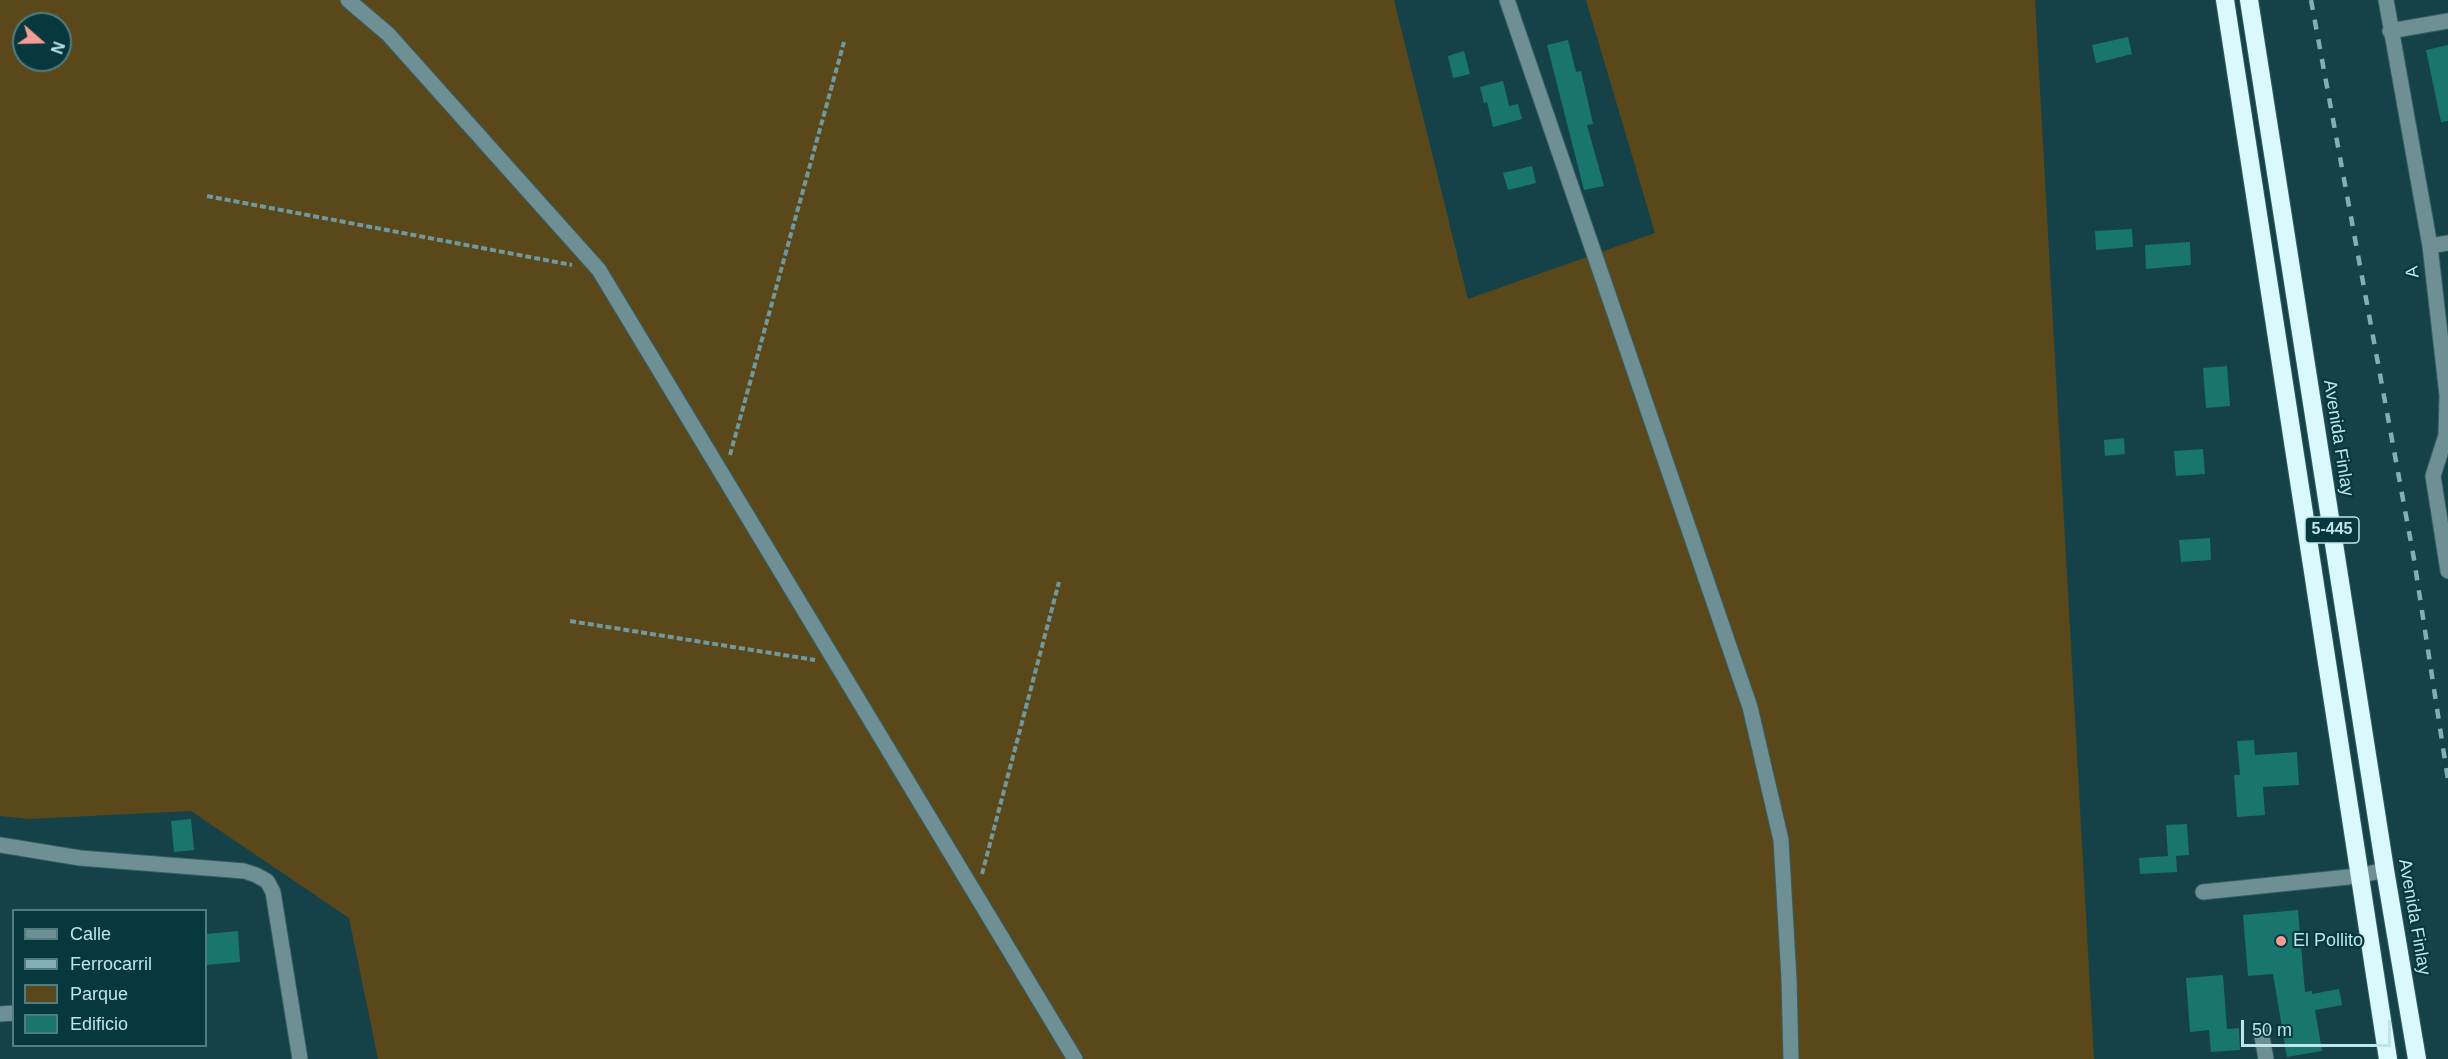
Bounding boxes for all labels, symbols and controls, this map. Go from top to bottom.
north arrow [12,12,72,72]
text: N [48,39,67,56]
street label: A [2402,265,2424,279]
street label: Avenida Finlay [2318,378,2358,498]
road number: 5-445 [2305,517,2359,543]
street label: Avenida Finlay [2393,857,2435,977]
legend [12,909,207,1047]
text: Calle [70,924,111,944]
place label: El Pollito [2293,930,2363,952]
marker: El Pollito [2274,934,2288,948]
text: Ferrocarril [70,954,152,974]
text: Parque [70,984,128,1004]
scale bar [2244,1008,2394,1046]
text: Edificio [70,1014,128,1034]
text: 50 m [2252,1020,2292,1040]

